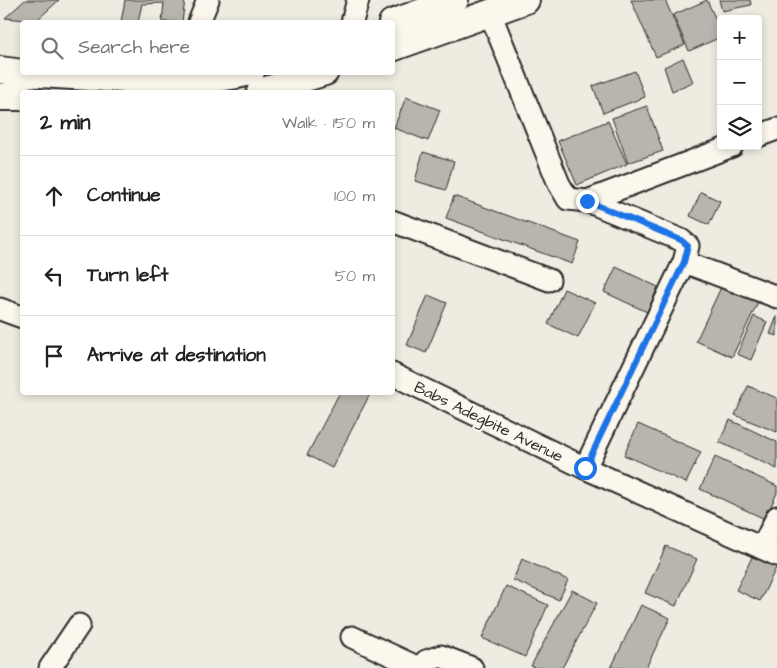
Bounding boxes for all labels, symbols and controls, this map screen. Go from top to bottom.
map controls [717,15,762,150]
button: + [717,15,762,60]
search box [20,20,395,75]
icon: search [38,34,66,62]
text: Search here [78,34,190,61]
button: − [717,60,762,105]
button: layers [717,105,762,150]
text: 2 min [40,108,90,137]
text: Walk · 150 m [282,112,375,134]
icon: ahead [40,182,68,210]
text: Continue [87,182,161,209]
text: 100 m [334,185,375,207]
route end [576,190,599,213]
icon: left [40,262,68,290]
text: Turn left [87,262,168,289]
text: 50 m [335,265,375,287]
icon: arrive [40,342,68,370]
text: Arrive at destination [87,342,266,369]
street label: Babs Adegbite Avenue [410,376,567,469]
route start [574,457,597,480]

